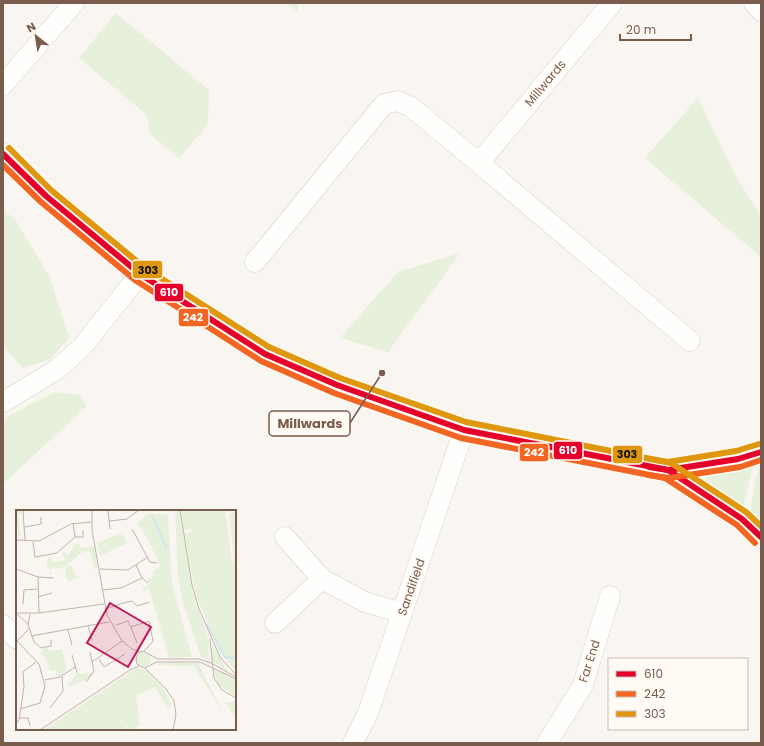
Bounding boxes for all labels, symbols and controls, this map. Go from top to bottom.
north arrow [16,16,56,56]
scale bar [620,16,691,42]
text: N [23,18,39,36]
text: 20 m [626,21,656,38]
street label: Millwards [520,56,570,110]
line badge: 303 [132,260,163,279]
text: 303 [138,262,159,278]
line badge: 610 [154,283,184,302]
text: 610 [160,284,178,300]
line badge: 242 [178,308,209,327]
text: 242 [183,309,203,325]
callout: Millwards [269,411,350,436]
text: Millwards [277,414,343,433]
line badge: 610 [553,441,583,460]
text: 610 [559,442,577,458]
line badge: 242 [519,443,549,462]
text: 242 [524,444,544,460]
line badge: 303 [612,445,643,464]
text: 303 [617,446,638,462]
inset map [16,510,236,730]
street label: Sandifield [393,556,429,618]
street label: Far End [574,638,604,684]
legend [608,658,748,730]
text: 610 [644,665,663,682]
text: 242 [644,685,665,702]
text: 303 [644,705,666,722]

